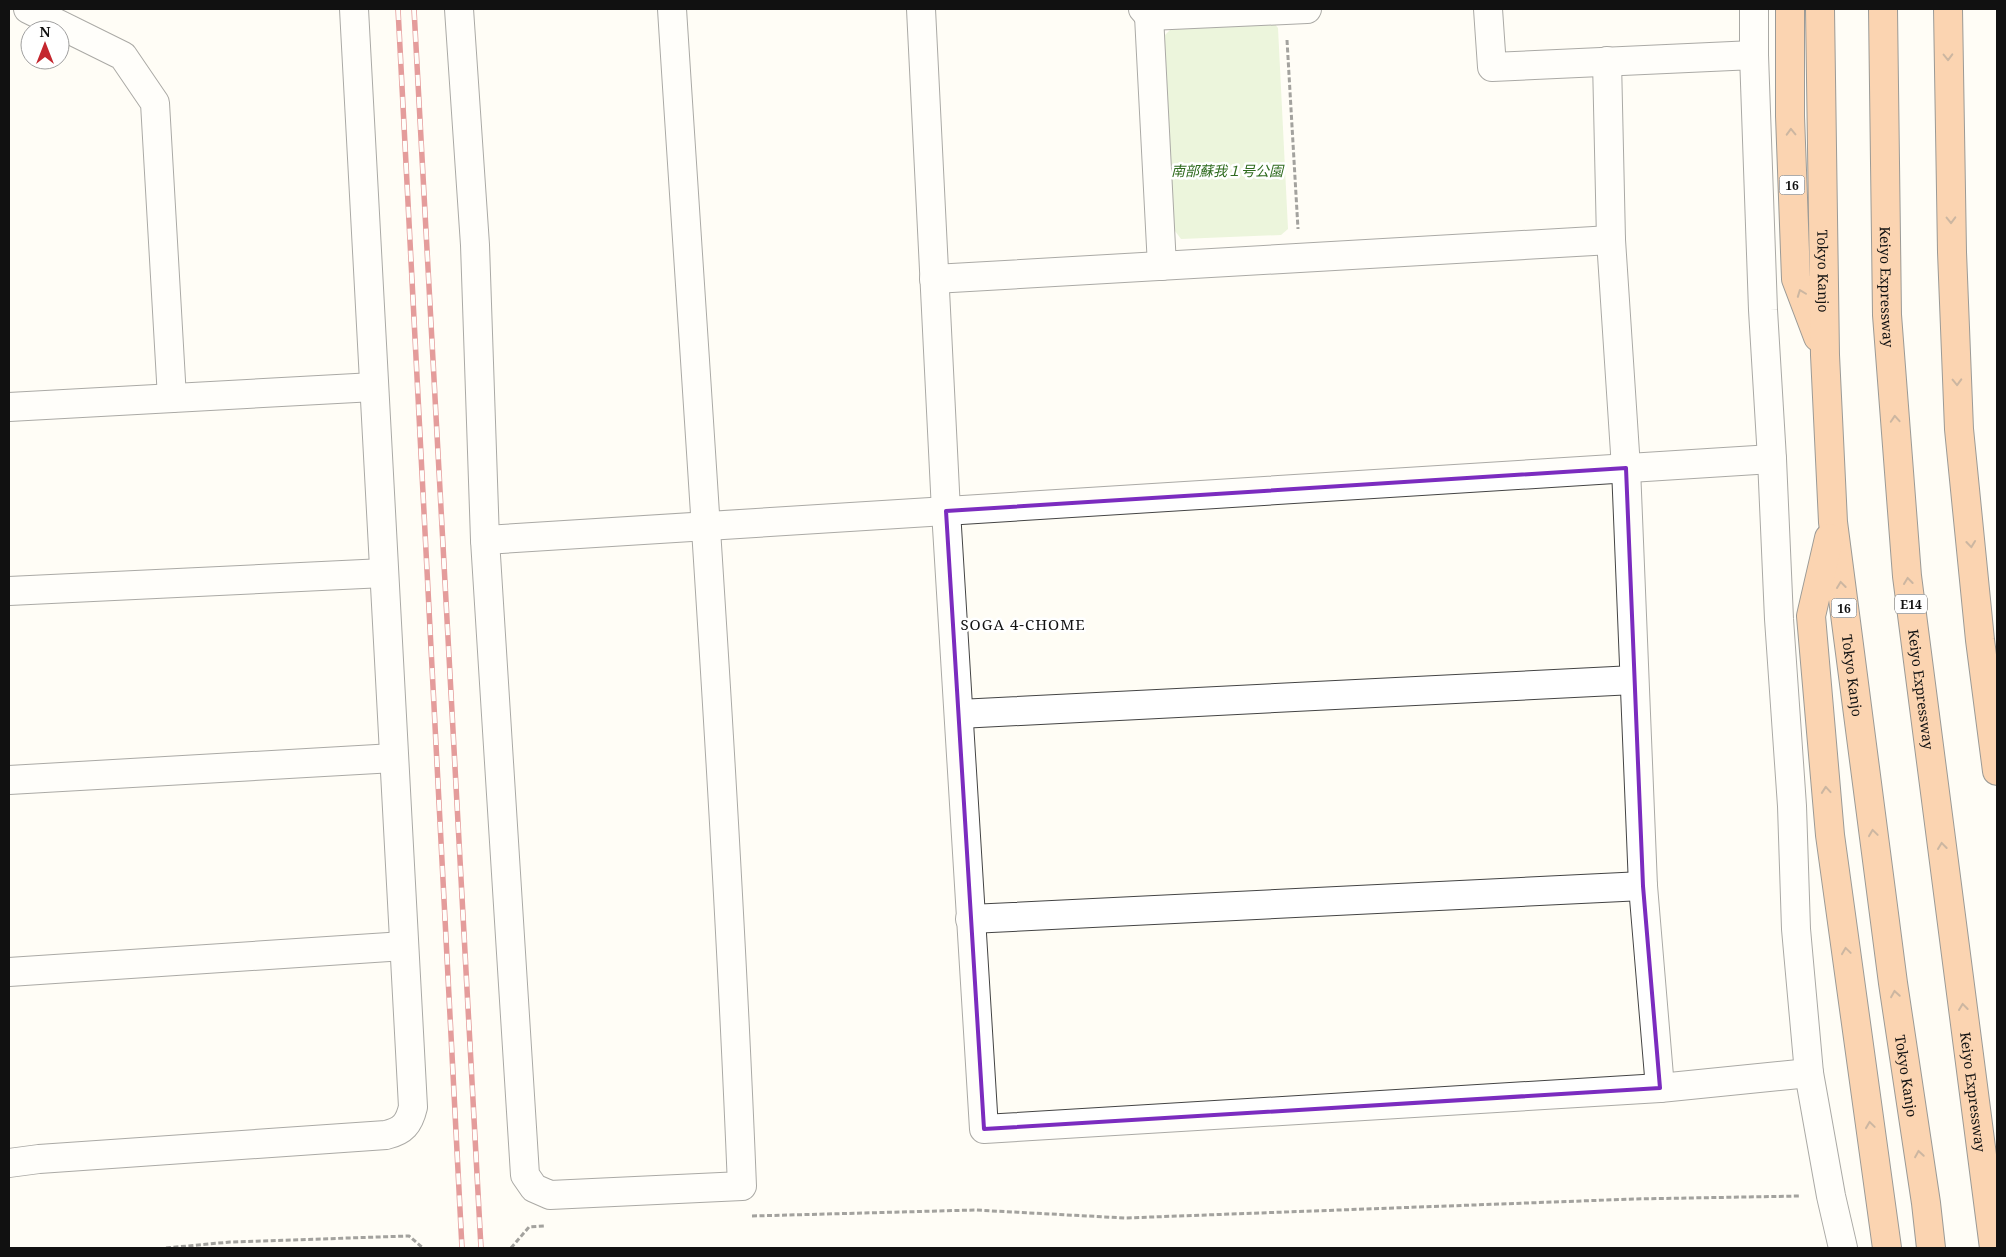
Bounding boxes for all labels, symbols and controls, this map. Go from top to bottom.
north arrow [20,20,70,70]
text: N [39,22,51,41]
one-way arrow [1943,54,1953,62]
one-way arrow [1785,128,1796,136]
park label: 南部蘇我１号公園 [1171,161,1285,180]
road number: 16 [1780,176,1804,194]
one-way arrow [1946,216,1956,224]
street label: Keiyo Expressway [1876,226,1899,348]
street label: Tokyo Kanjo [1814,229,1834,313]
one-way arrow [1797,290,1807,298]
one-way arrow [1952,379,1962,387]
one-way arrow [1890,415,1901,423]
one-way arrow [1965,541,1976,549]
one-way arrow [1903,576,1914,584]
one-way arrow [1836,580,1847,588]
road number: E14 [1895,594,1927,614]
road number: 16 [1832,598,1856,618]
district label: SOGA 4-CHOME [960,614,1086,634]
street label: Keiyo Expressway [1904,628,1939,751]
street label: Tokyo Kanjo [1838,633,1868,718]
one-way arrow [1820,785,1831,793]
one-way arrow [1868,828,1879,836]
one-way arrow [1937,842,1948,850]
one-way arrow [1841,947,1851,955]
one-way arrow [1890,989,1900,998]
one-way arrow [1958,1003,1969,1011]
street label: Keiyo Expressway [1957,1031,1991,1153]
street label: Tokyo Kanjo [1891,1033,1922,1118]
one-way arrow [1865,1120,1876,1128]
one-way arrow [1914,1150,1925,1158]

